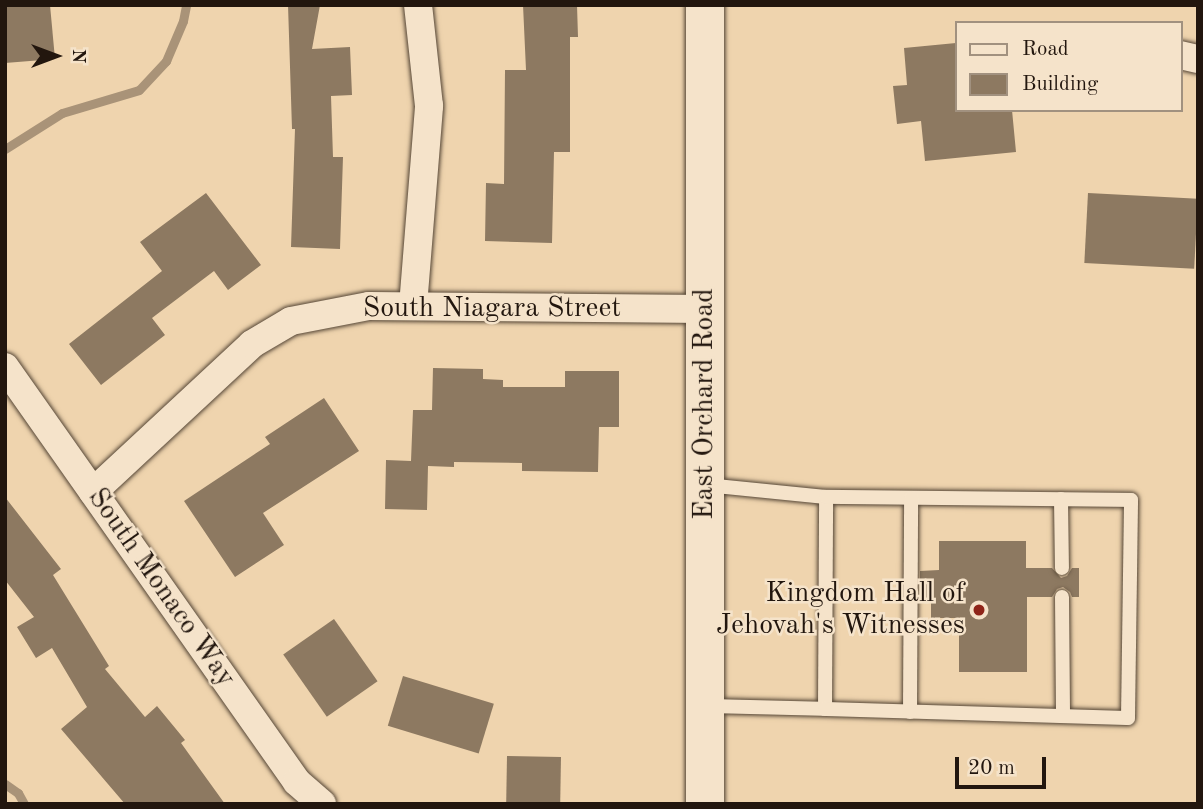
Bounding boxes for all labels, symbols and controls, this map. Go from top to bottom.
north arrow [21,21,91,91]
legend [954,21,1182,112]
text: Road [1022,39,1069,60]
text: N [68,49,87,63]
text: Building [1022,74,1098,95]
street label: East Orchard Road [688,288,722,520]
street label: South Niagara Street [363,292,621,326]
street label: South Monaco Way [80,482,242,694]
place label: Kingdom Hall of Jehovah's Witnesses [716,577,965,643]
marker: Kingdom Hall of Jehovah's Witnesses [971,602,987,618]
scale bar [958,742,1049,786]
text: 20 m [968,758,1015,779]

